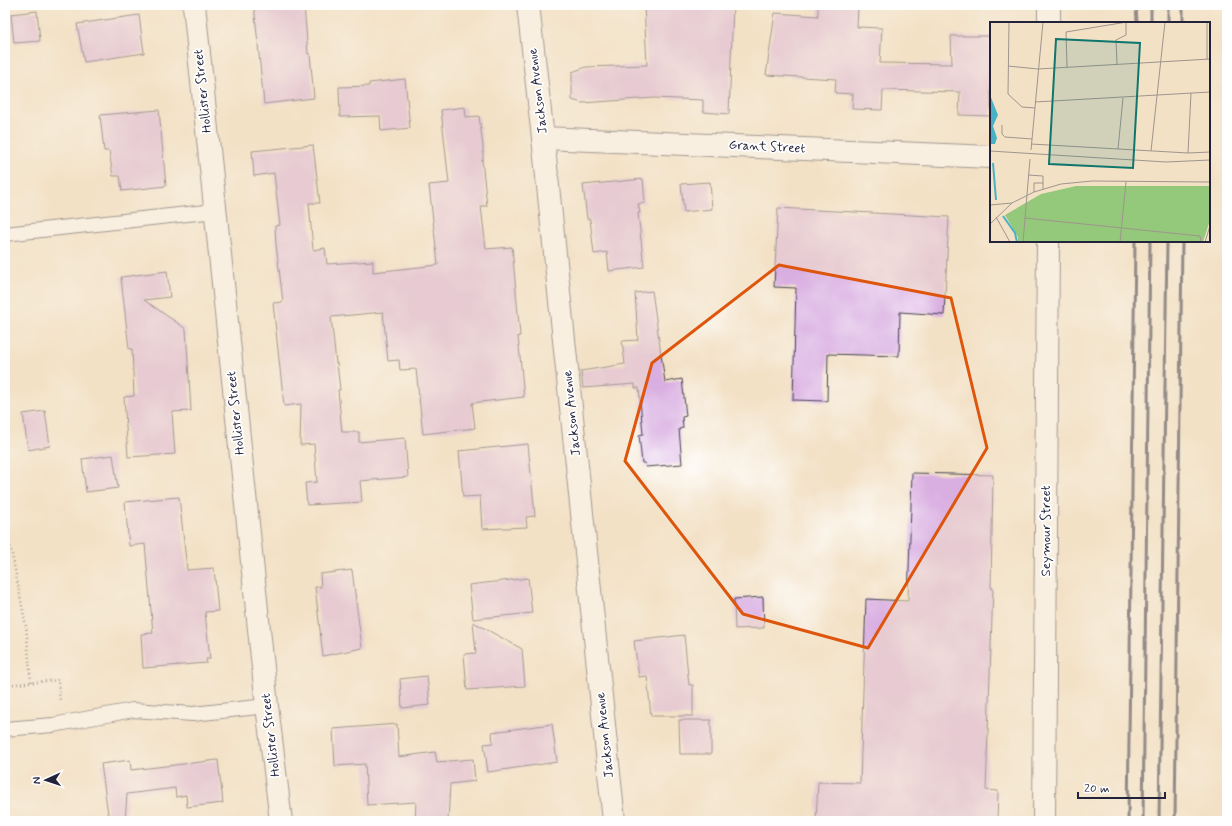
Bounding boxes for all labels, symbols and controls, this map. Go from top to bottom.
inset map [990,22,1210,242]
street label: Jackson Avenue [524,47,552,135]
street label: Hollister Street [190,48,216,134]
street label: Grant Street [728,137,806,157]
street label: Jackson Avenue [559,369,585,457]
street label: Hollister Street [223,370,249,456]
street label: Seymour Street [1038,485,1055,577]
street label: Jackson Avenue [592,691,618,779]
street label: Hollister Street [257,692,285,778]
north arrow [26,760,66,800]
scale bar [1078,774,1165,800]
text: N [30,776,44,784]
text: 20 m [1084,781,1110,797]

